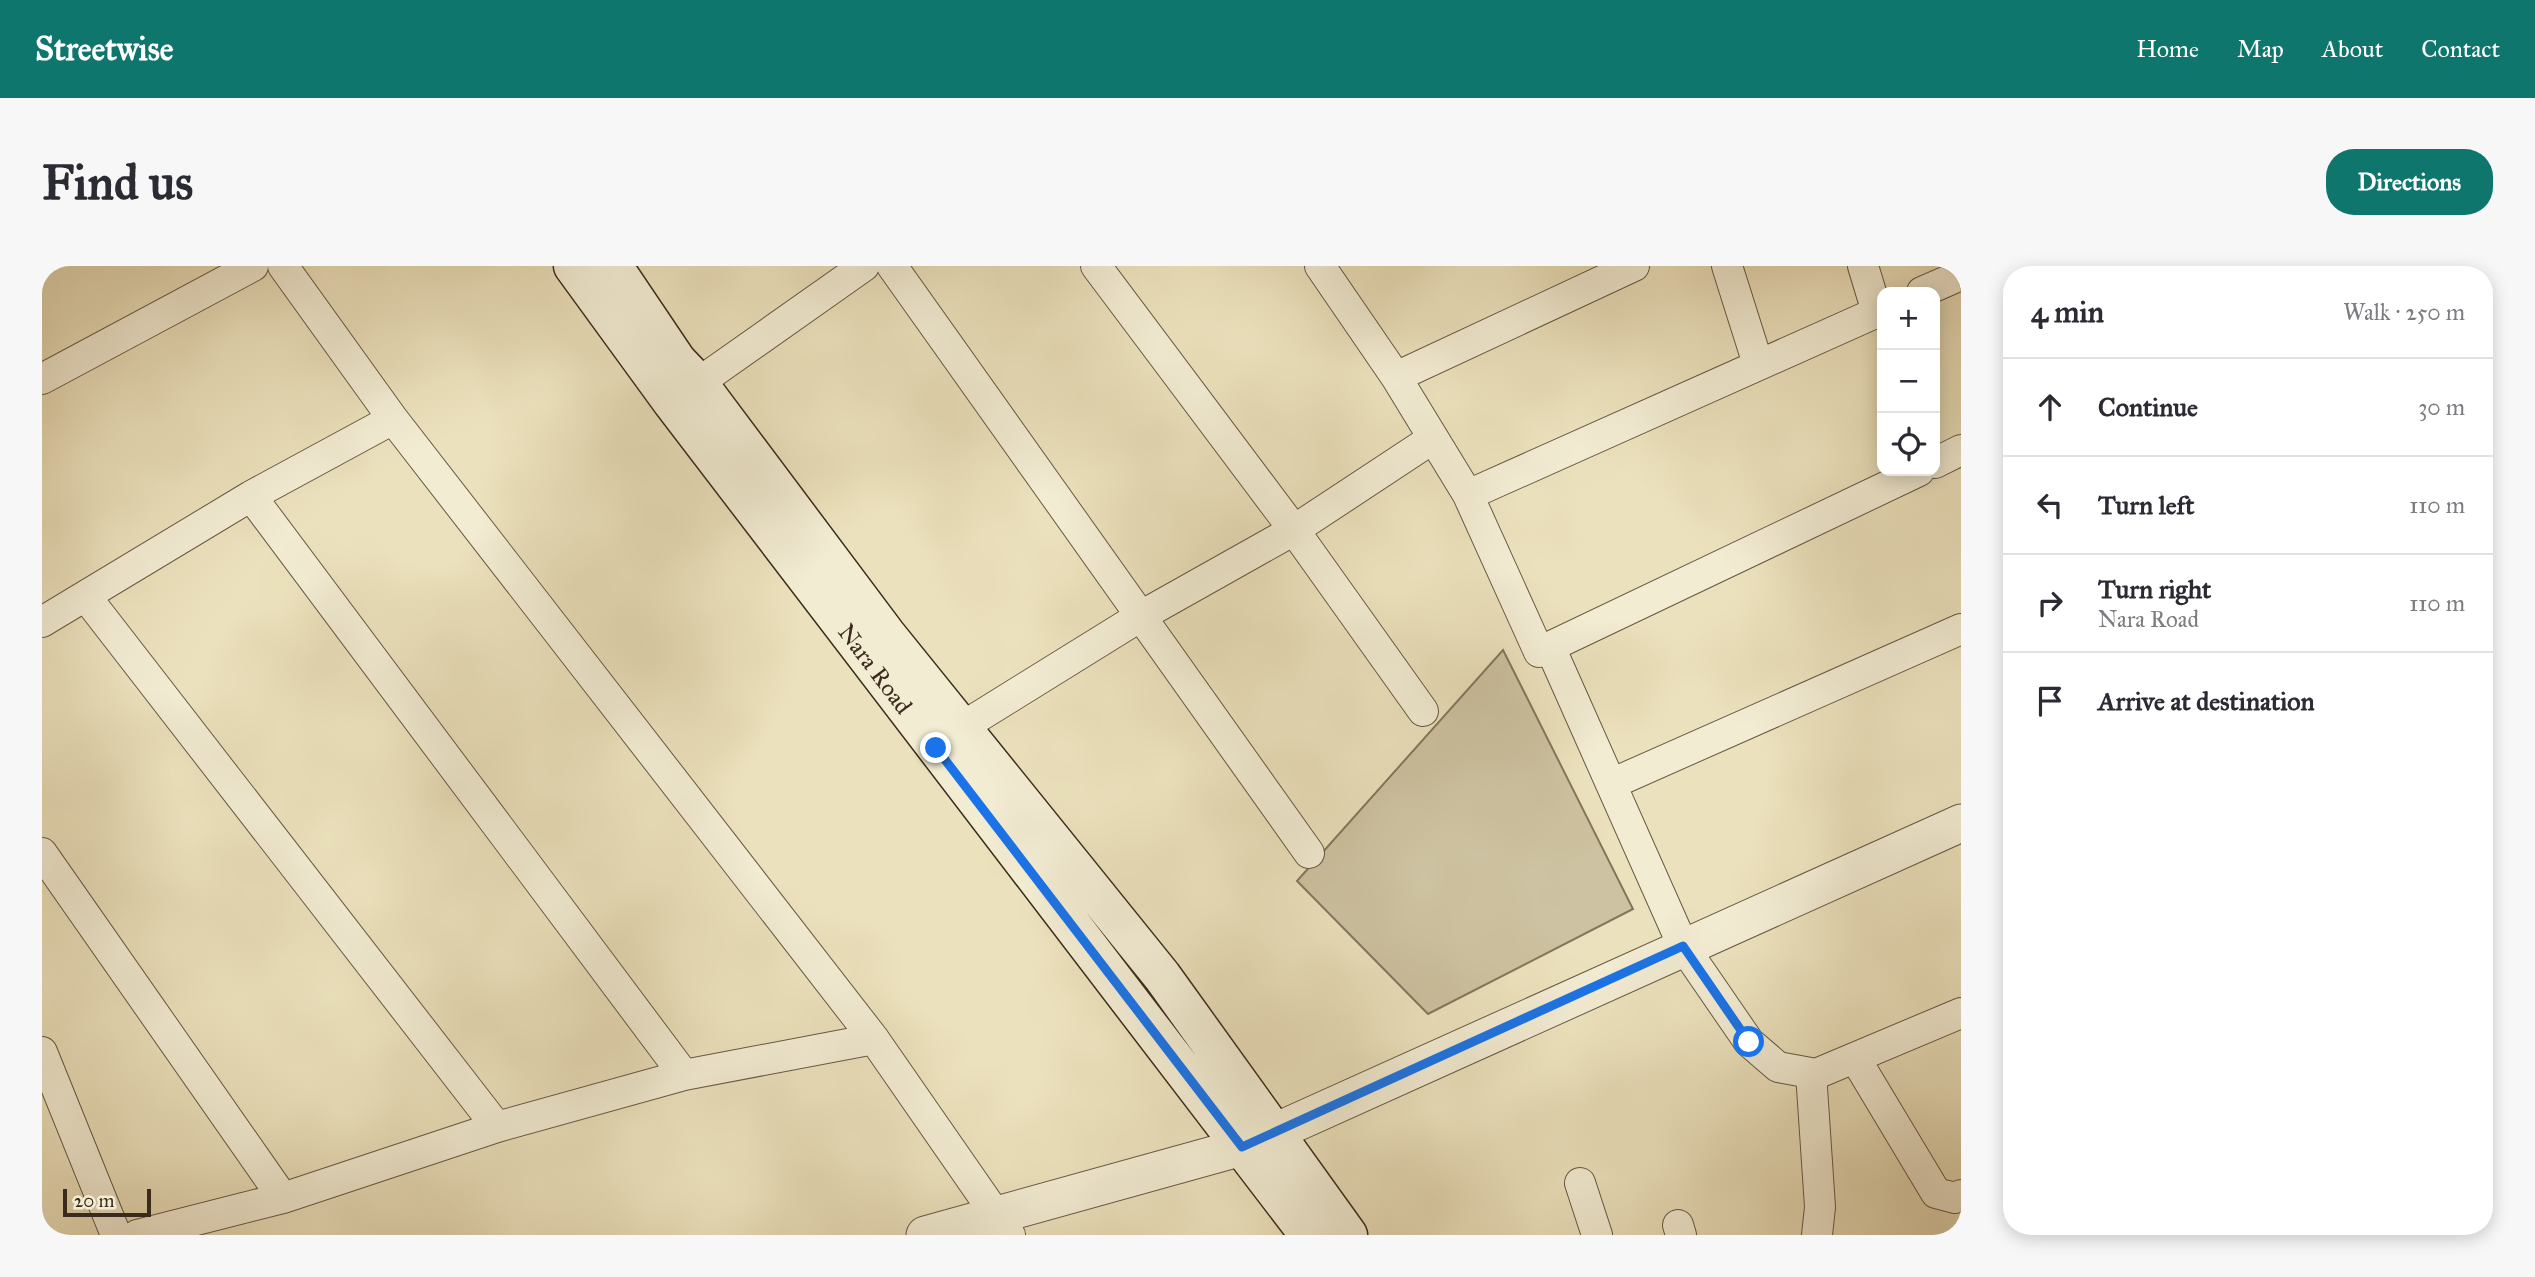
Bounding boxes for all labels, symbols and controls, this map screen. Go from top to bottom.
text: Streetwise [35,29,173,69]
text: Home [2136,34,2199,64]
text: Map [2237,34,2284,64]
text: About [2322,34,2383,64]
text: Contact [2421,34,2500,64]
button: Directions [2326,149,2493,215]
text: Find us [42,153,193,212]
map controls [1877,287,1940,476]
button: + [1877,287,1940,350]
text: 4 min [2031,294,2104,330]
text: Walk · 250 m [2343,298,2465,326]
button: − [1877,350,1940,413]
icon: ahead [2031,388,2069,426]
text: Continue [2098,391,2198,423]
text: 30 m [2418,393,2465,421]
button: locate [1877,413,1940,476]
icon: left [2031,486,2069,524]
text: Turn left [2098,489,2194,521]
text: 110 m [2409,491,2465,519]
text: Turn right [2098,573,2211,605]
icon: right [2031,584,2069,622]
text: 110 m [2409,589,2465,617]
text: Nara Road [2098,605,2199,633]
street label: Nara Road [831,618,919,720]
icon: arrive [2031,682,2069,720]
text: Arrive at destination [2098,685,2315,717]
route end [920,732,951,763]
route start [1733,1026,1764,1057]
scale bar [63,1186,150,1218]
text: 20 m [74,1189,115,1212]

